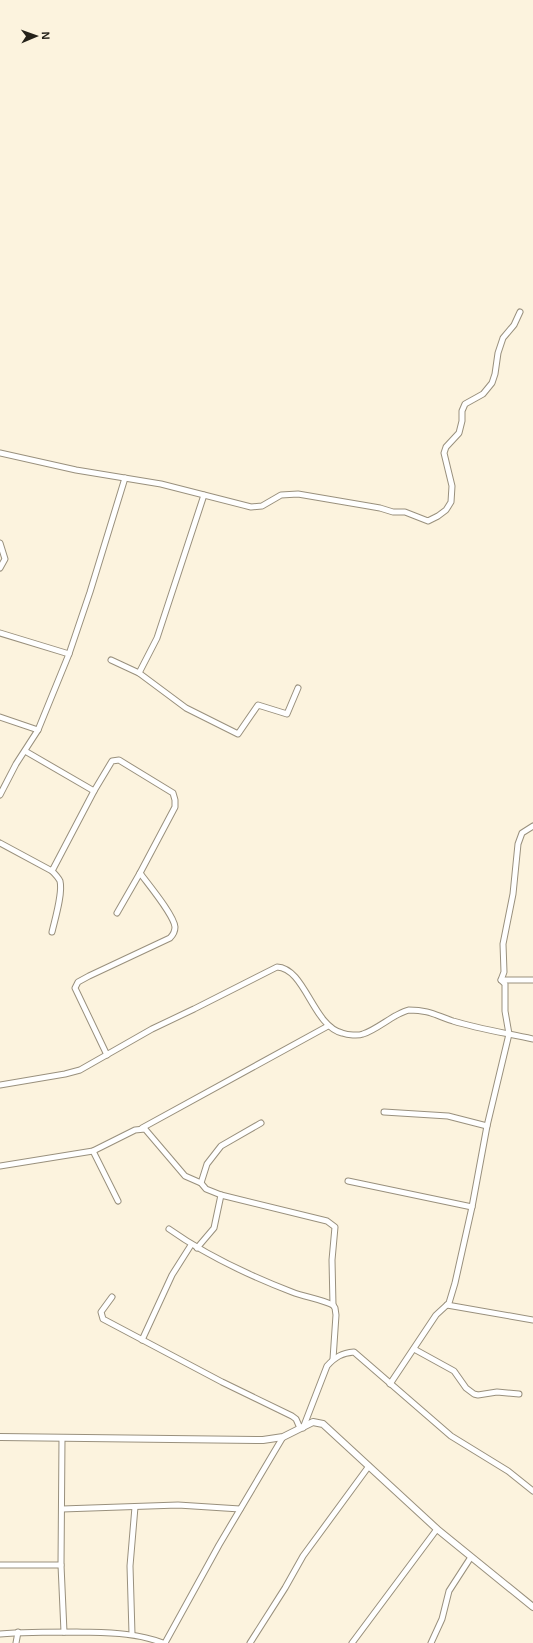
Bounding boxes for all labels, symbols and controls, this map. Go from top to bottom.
north arrow [16,16,56,56]
text: N [40,31,52,40]

